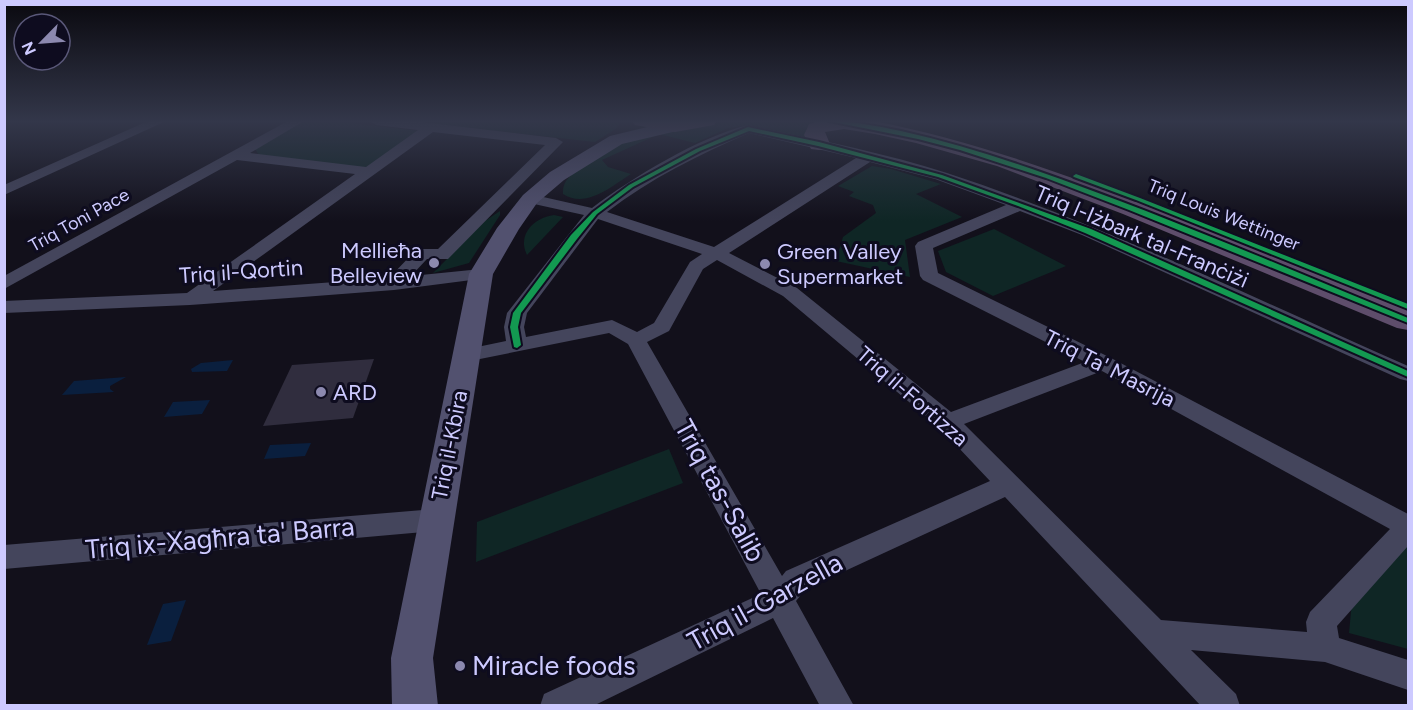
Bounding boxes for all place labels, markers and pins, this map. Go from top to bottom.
place label: Mellieħa Belleview [330,237,423,289]
place label: Green Valley Supermarket [777,238,903,290]
marker: Mellieħa Belleview [427,256,441,270]
marker: Green Valley Supermarket [758,257,772,271]
place label: ARD [333,379,377,406]
marker: ARD [314,385,328,399]
place label: Miracle foods [472,649,636,682]
marker: Miracle foods [453,659,467,673]

